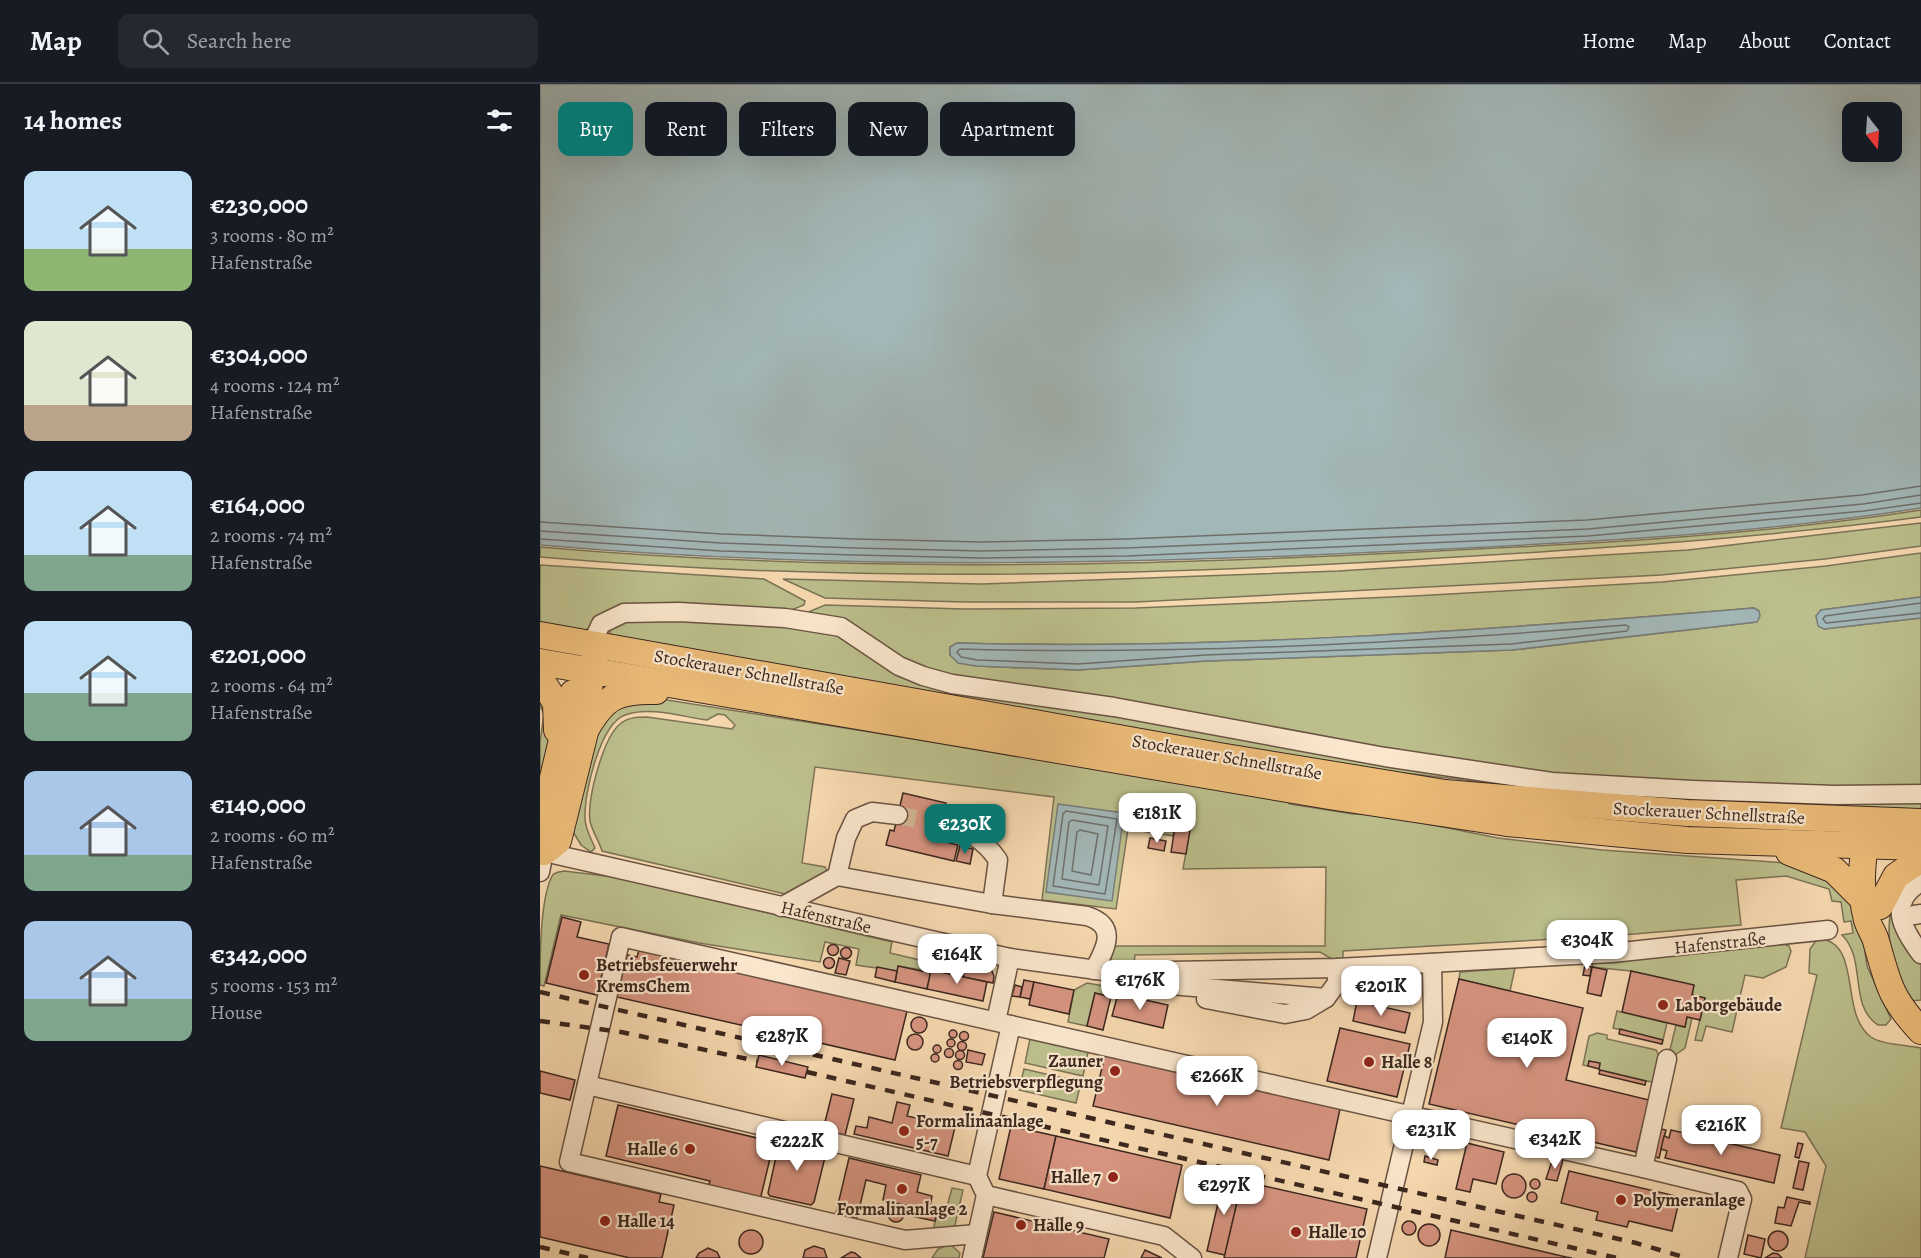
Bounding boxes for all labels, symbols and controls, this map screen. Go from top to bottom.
search box [118,14,538,68]
text: Map [30,22,82,60]
icon: search [139,25,172,58]
text: Search here [187,26,291,56]
text: Home [1582,27,1635,55]
text: Map [1668,27,1706,55]
text: About [1739,27,1791,55]
text: Contact [1824,27,1891,55]
chip: Buy [558,102,633,156]
chip: Rent [645,102,727,156]
chip: Filters [739,102,836,156]
chip: New [848,102,928,156]
chip: Apartment [940,102,1075,156]
north arrow [1842,102,1902,162]
map controls [1842,102,1902,162]
text: 14 homes [24,103,122,138]
icon: filters [483,104,516,137]
text: €230,000 [210,187,308,222]
icon: home [72,195,144,267]
text: 3 rooms · 80 m² [210,222,334,249]
text: Hafenstraße [210,249,312,276]
text: €304,000 [210,337,308,372]
icon: home [72,345,144,417]
text: 4 rooms · 124 m² [210,372,340,399]
text: Hafenstraße [210,399,312,426]
text: €164,000 [210,487,305,522]
icon: home [72,495,144,567]
text: 2 rooms · 74 m² [210,522,332,549]
text: Hafenstraße [210,549,312,576]
text: €201,000 [210,637,306,672]
street label: Stockerauer Schnellstraße [652,643,846,701]
icon: home [72,645,144,717]
text: 2 rooms · 64 m² [210,672,333,699]
text: Hafenstraße [210,699,312,726]
street label: Stockerauer Schnellstraße [1130,728,1324,786]
text: €140,000 [210,787,306,822]
pin: €181K [1115,793,1199,844]
icon: home [72,795,144,867]
street label: Stockerauer Schnellstraße [1612,796,1806,830]
text: €181K [1133,799,1181,826]
pin: €230K [923,804,1007,855]
text: €230K [939,810,991,837]
text: 2 rooms · 60 m² [210,822,334,849]
text: Hafenstraße [210,849,312,876]
street label: Hafenstraße [778,895,874,939]
pin: €304K [1545,920,1629,971]
text: €304K [1561,926,1613,953]
street label: Hafenstraße [1673,926,1767,960]
pin: €164K [915,934,999,985]
text: €342,000 [210,937,307,972]
text: €164K [932,940,982,967]
icon: home [72,945,144,1017]
place label: Betriebsfeuerwehr KremsChem [596,953,738,998]
pin: €176K [1098,960,1182,1011]
text: €176K [1115,966,1165,993]
pin: €201K [1339,966,1423,1017]
marker: Betriebsfeuerwehr KremsChem [577,968,591,982]
text: 5 rooms · 153 m² [210,972,337,999]
text: €201K [1355,972,1407,999]
place label: Laborgebäude [1675,993,1782,1017]
marker: Laborgebäude [1656,998,1670,1012]
text: House [210,999,262,1026]
pin: €287K [740,1016,824,1067]
pin: €140K [1485,1018,1569,1069]
text: €287K [756,1022,808,1049]
text: €140K [1501,1024,1553,1051]
place label: Zauner Betriebsverpflegung [949,1049,1104,1094]
place label: Halle 8 [1381,1050,1432,1074]
marker: Halle 8 [1362,1055,1376,1069]
pin: €266K [1175,1056,1259,1107]
text: €266K [1191,1062,1243,1089]
marker: Zauner Betriebsverpflegung [1108,1064,1122,1078]
pin: €216K [1679,1105,1763,1156]
place label: Formalinaanlage 5-7 [916,1109,1044,1154]
pin: €231K [1389,1110,1473,1161]
text: €216K [1696,1111,1746,1138]
text: €231K [1406,1116,1456,1143]
pin: €342K [1513,1119,1597,1170]
pin: €222K [755,1121,839,1172]
marker: Formalinaanlage 5-7 [897,1124,911,1138]
text: €342K [1529,1125,1581,1152]
text: €222K [770,1127,824,1154]
place label: Halle 6 [627,1137,678,1161]
marker: Halle 6 [683,1142,697,1156]
place label: Halle 7 [1051,1165,1101,1189]
pin: €297K [1182,1165,1266,1216]
marker: Halle 7 [1106,1170,1120,1184]
text: €297K [1198,1171,1250,1198]
marker: Formalinanlage 2 [895,1182,909,1196]
place label: Polymeranlage [1633,1188,1745,1212]
marker: Polymeranlage [1614,1193,1628,1207]
place label: Formalinanlage 2 [837,1197,968,1221]
place label: Halle 14 [617,1209,675,1233]
place label: Halle 9 [1033,1213,1084,1237]
marker: Halle 14 [598,1214,612,1228]
marker: Halle 9 [1014,1218,1028,1232]
place label: Halle 10 [1308,1220,1366,1244]
marker: Halle 10 [1289,1225,1303,1239]

